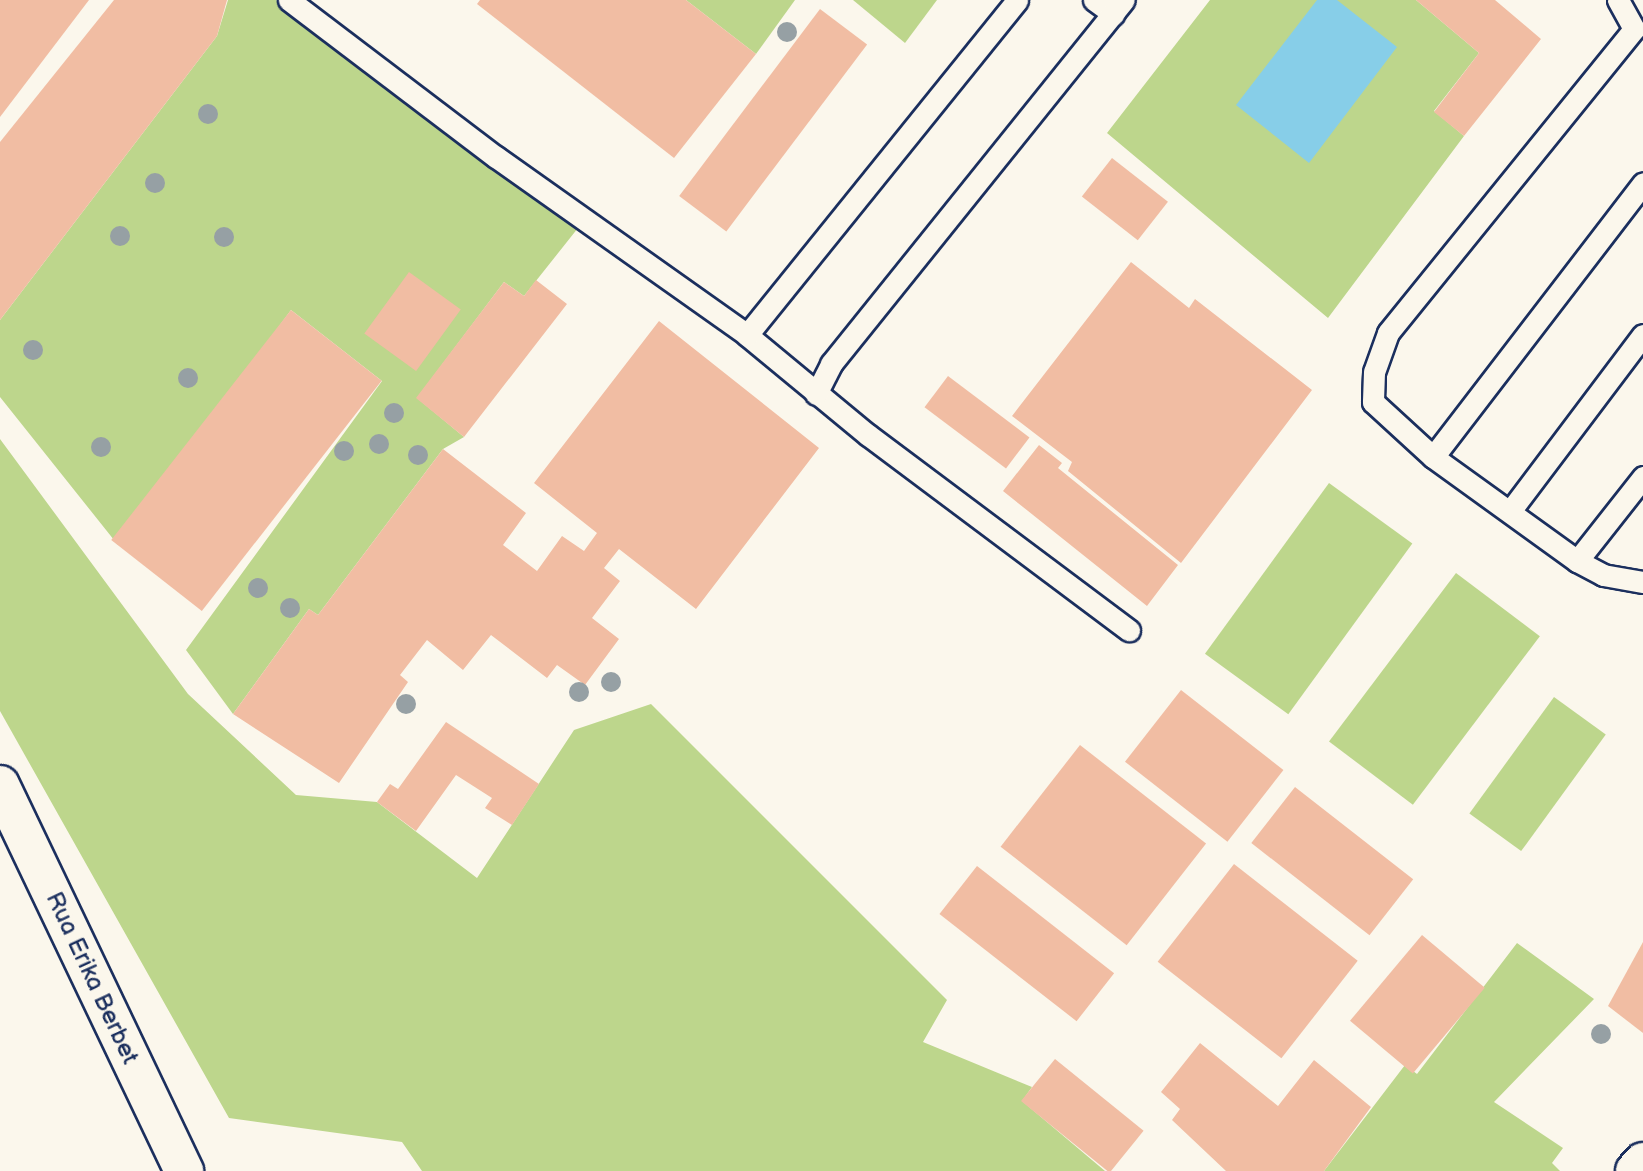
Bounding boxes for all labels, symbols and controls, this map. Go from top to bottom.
street label: Rua Erika Berbet [40,887,144,1069]

